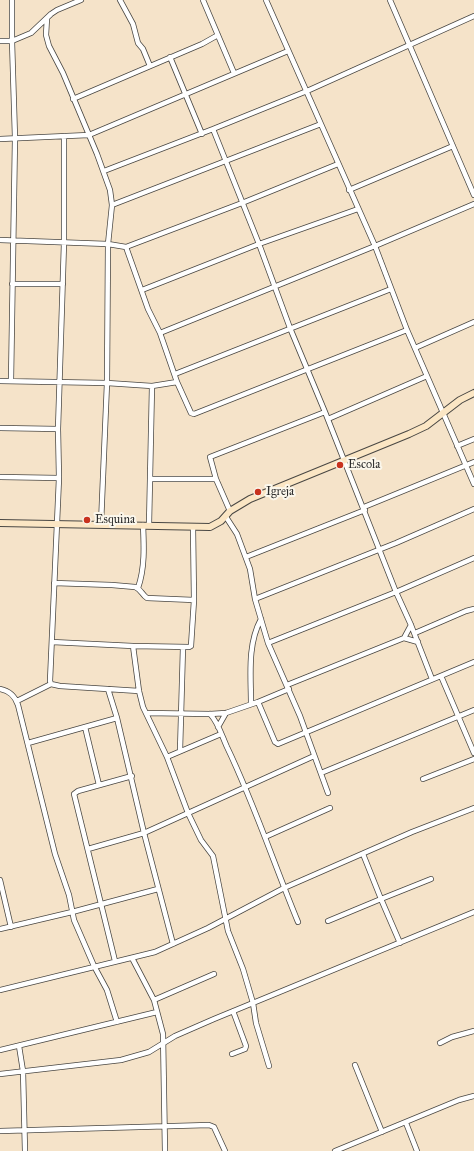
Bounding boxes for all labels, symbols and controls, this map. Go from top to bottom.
place label: Escola [348,458,380,472]
marker: Escola [335,460,345,470]
place label: Igreja [266,485,294,499]
marker: Igreja [253,487,263,497]
place label: Esquina [95,513,135,527]
marker: Esquina [82,515,92,525]

